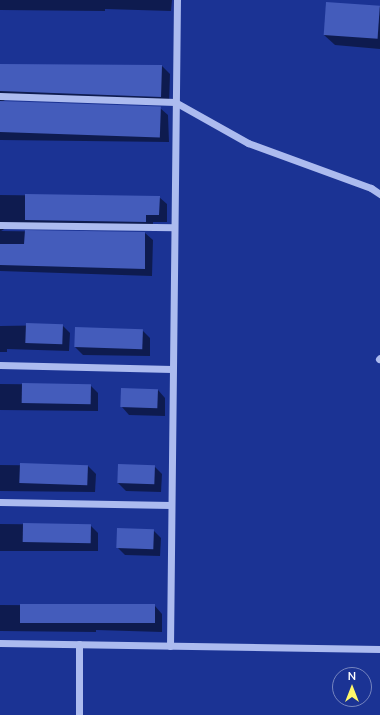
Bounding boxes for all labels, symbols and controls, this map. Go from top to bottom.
north arrow [332,667,372,707]
text: N [348,669,356,683]

